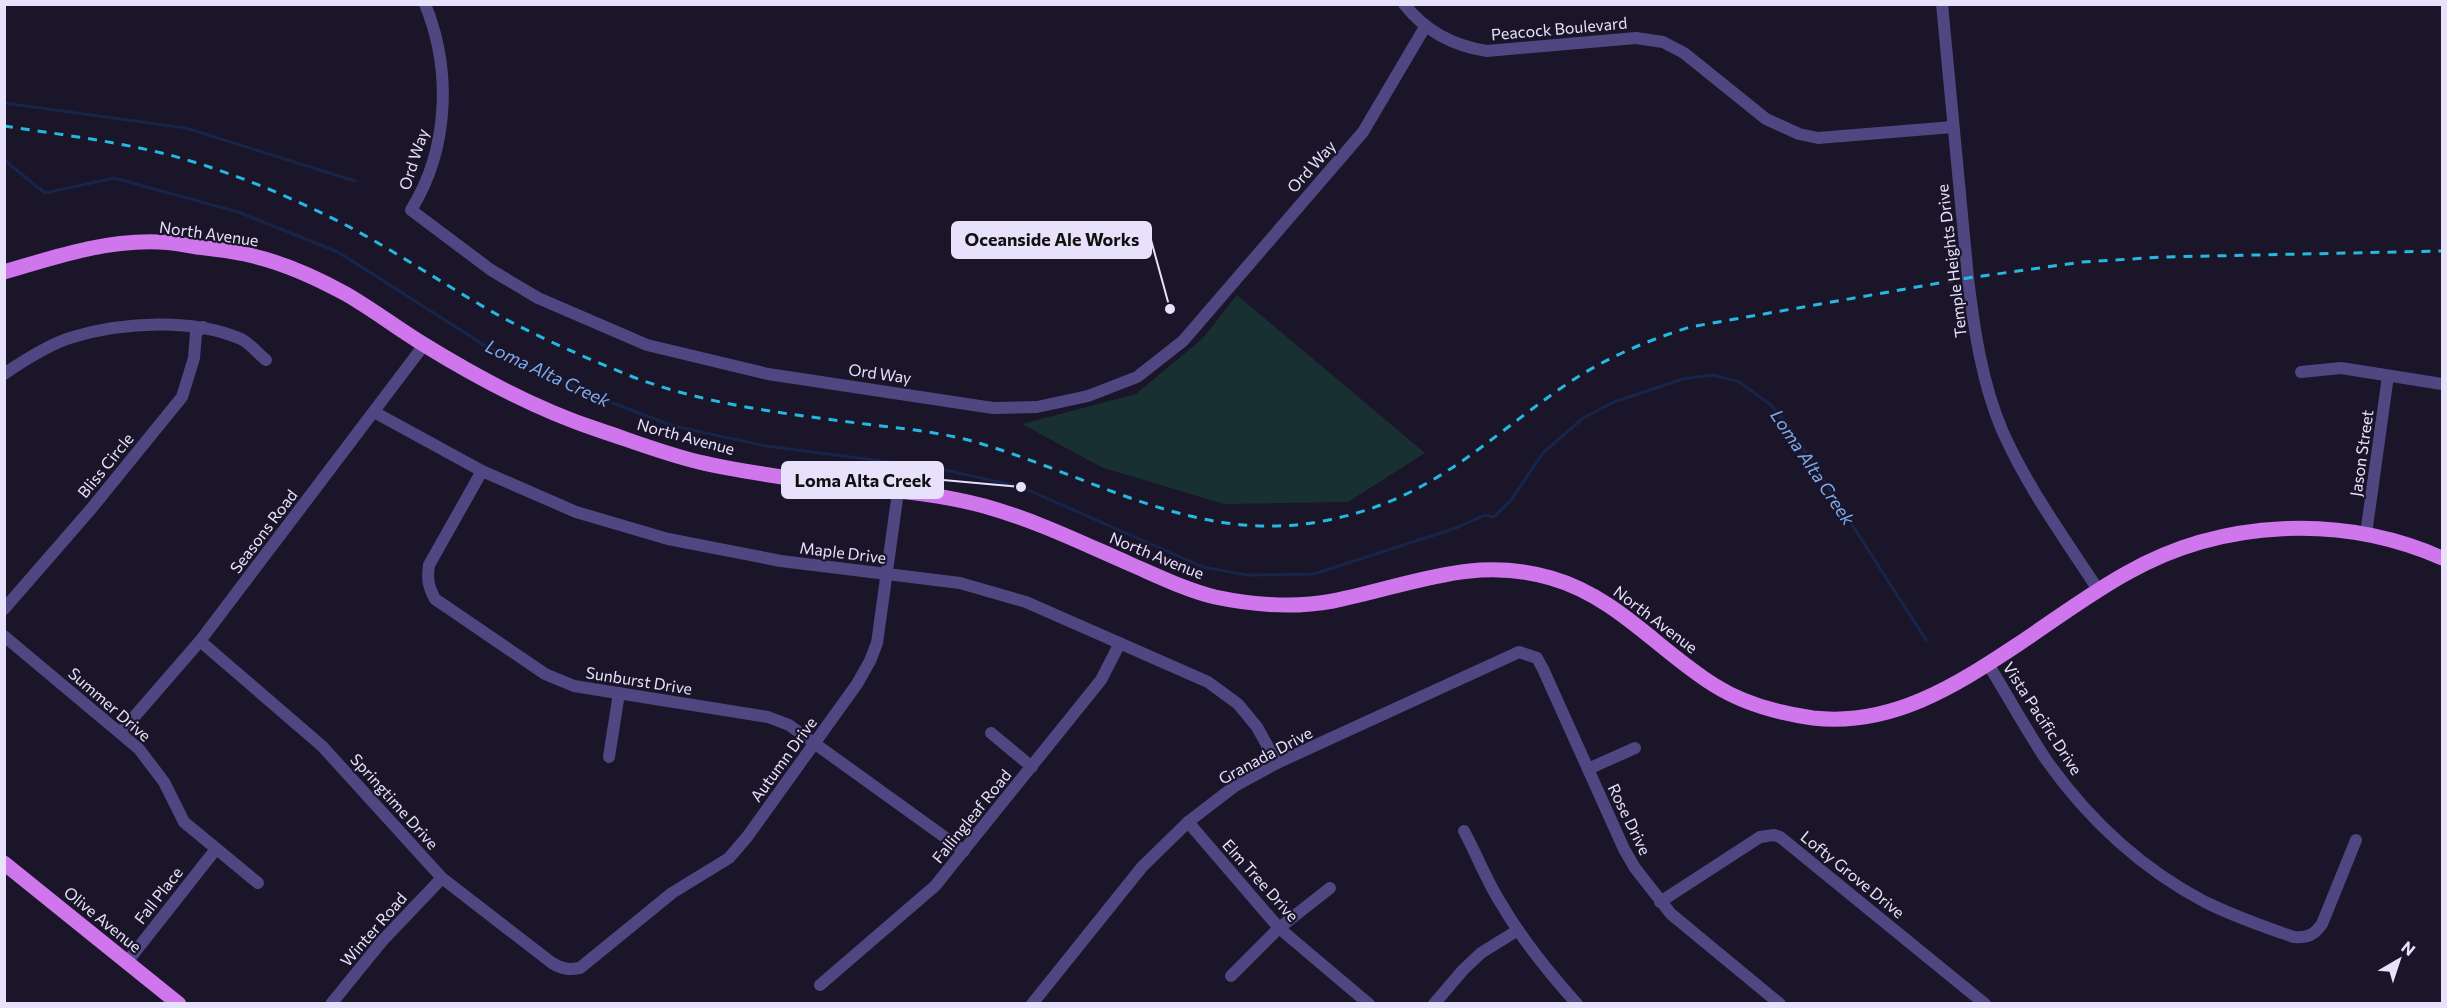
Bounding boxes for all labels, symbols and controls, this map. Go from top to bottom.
street label: Peacock Boulevard [1490,13,1628,43]
street label: Ord Way [394,126,432,192]
street label: Ord Way [1283,136,1339,196]
street label: Temple Heights Drive [1932,183,1970,339]
street label: North Avenue [158,217,260,249]
callout: Oceanside Ale Works [952,222,1151,258]
text: Oceanside Ale Works [965,228,1139,250]
water label: Loma Alta Creek [482,335,615,412]
street label: Ord Way [847,359,913,387]
water label: Loma Alta Creek [1766,405,1861,530]
street label: Jason Street [2346,408,2377,498]
street label: North Avenue [635,414,737,458]
street label: Bliss Circle [73,429,137,501]
callout: Loma Alta Creek [782,462,943,498]
text: Loma Alta Creek [795,469,932,491]
street label: Seasons Road [225,485,301,577]
street label: North Avenue [1107,527,1207,583]
street label: Maple Drive [799,537,887,567]
street label: North Avenue [1610,581,1702,657]
street label: Vista Pacific Drive [1999,658,2087,778]
street label: Sunburst Drive [584,662,694,698]
street label: Summer Drive [65,663,155,745]
street label: Autumn Drive [746,713,820,805]
street label: Granada Drive [1215,722,1315,788]
street label: Springtime Drive [347,749,443,853]
street label: Fallingleaf Road [927,765,1015,867]
street label: Rose Drive [1605,780,1655,858]
street label: Lofty Grove Drive [1797,826,1909,922]
street label: Elm Tree Drive [1219,835,1303,925]
street label: Fall Place [130,863,186,927]
street label: Olive Avenue [60,882,146,956]
street label: Winter Road [336,888,410,970]
north arrow [2369,930,2429,990]
text: N [2398,937,2419,959]

